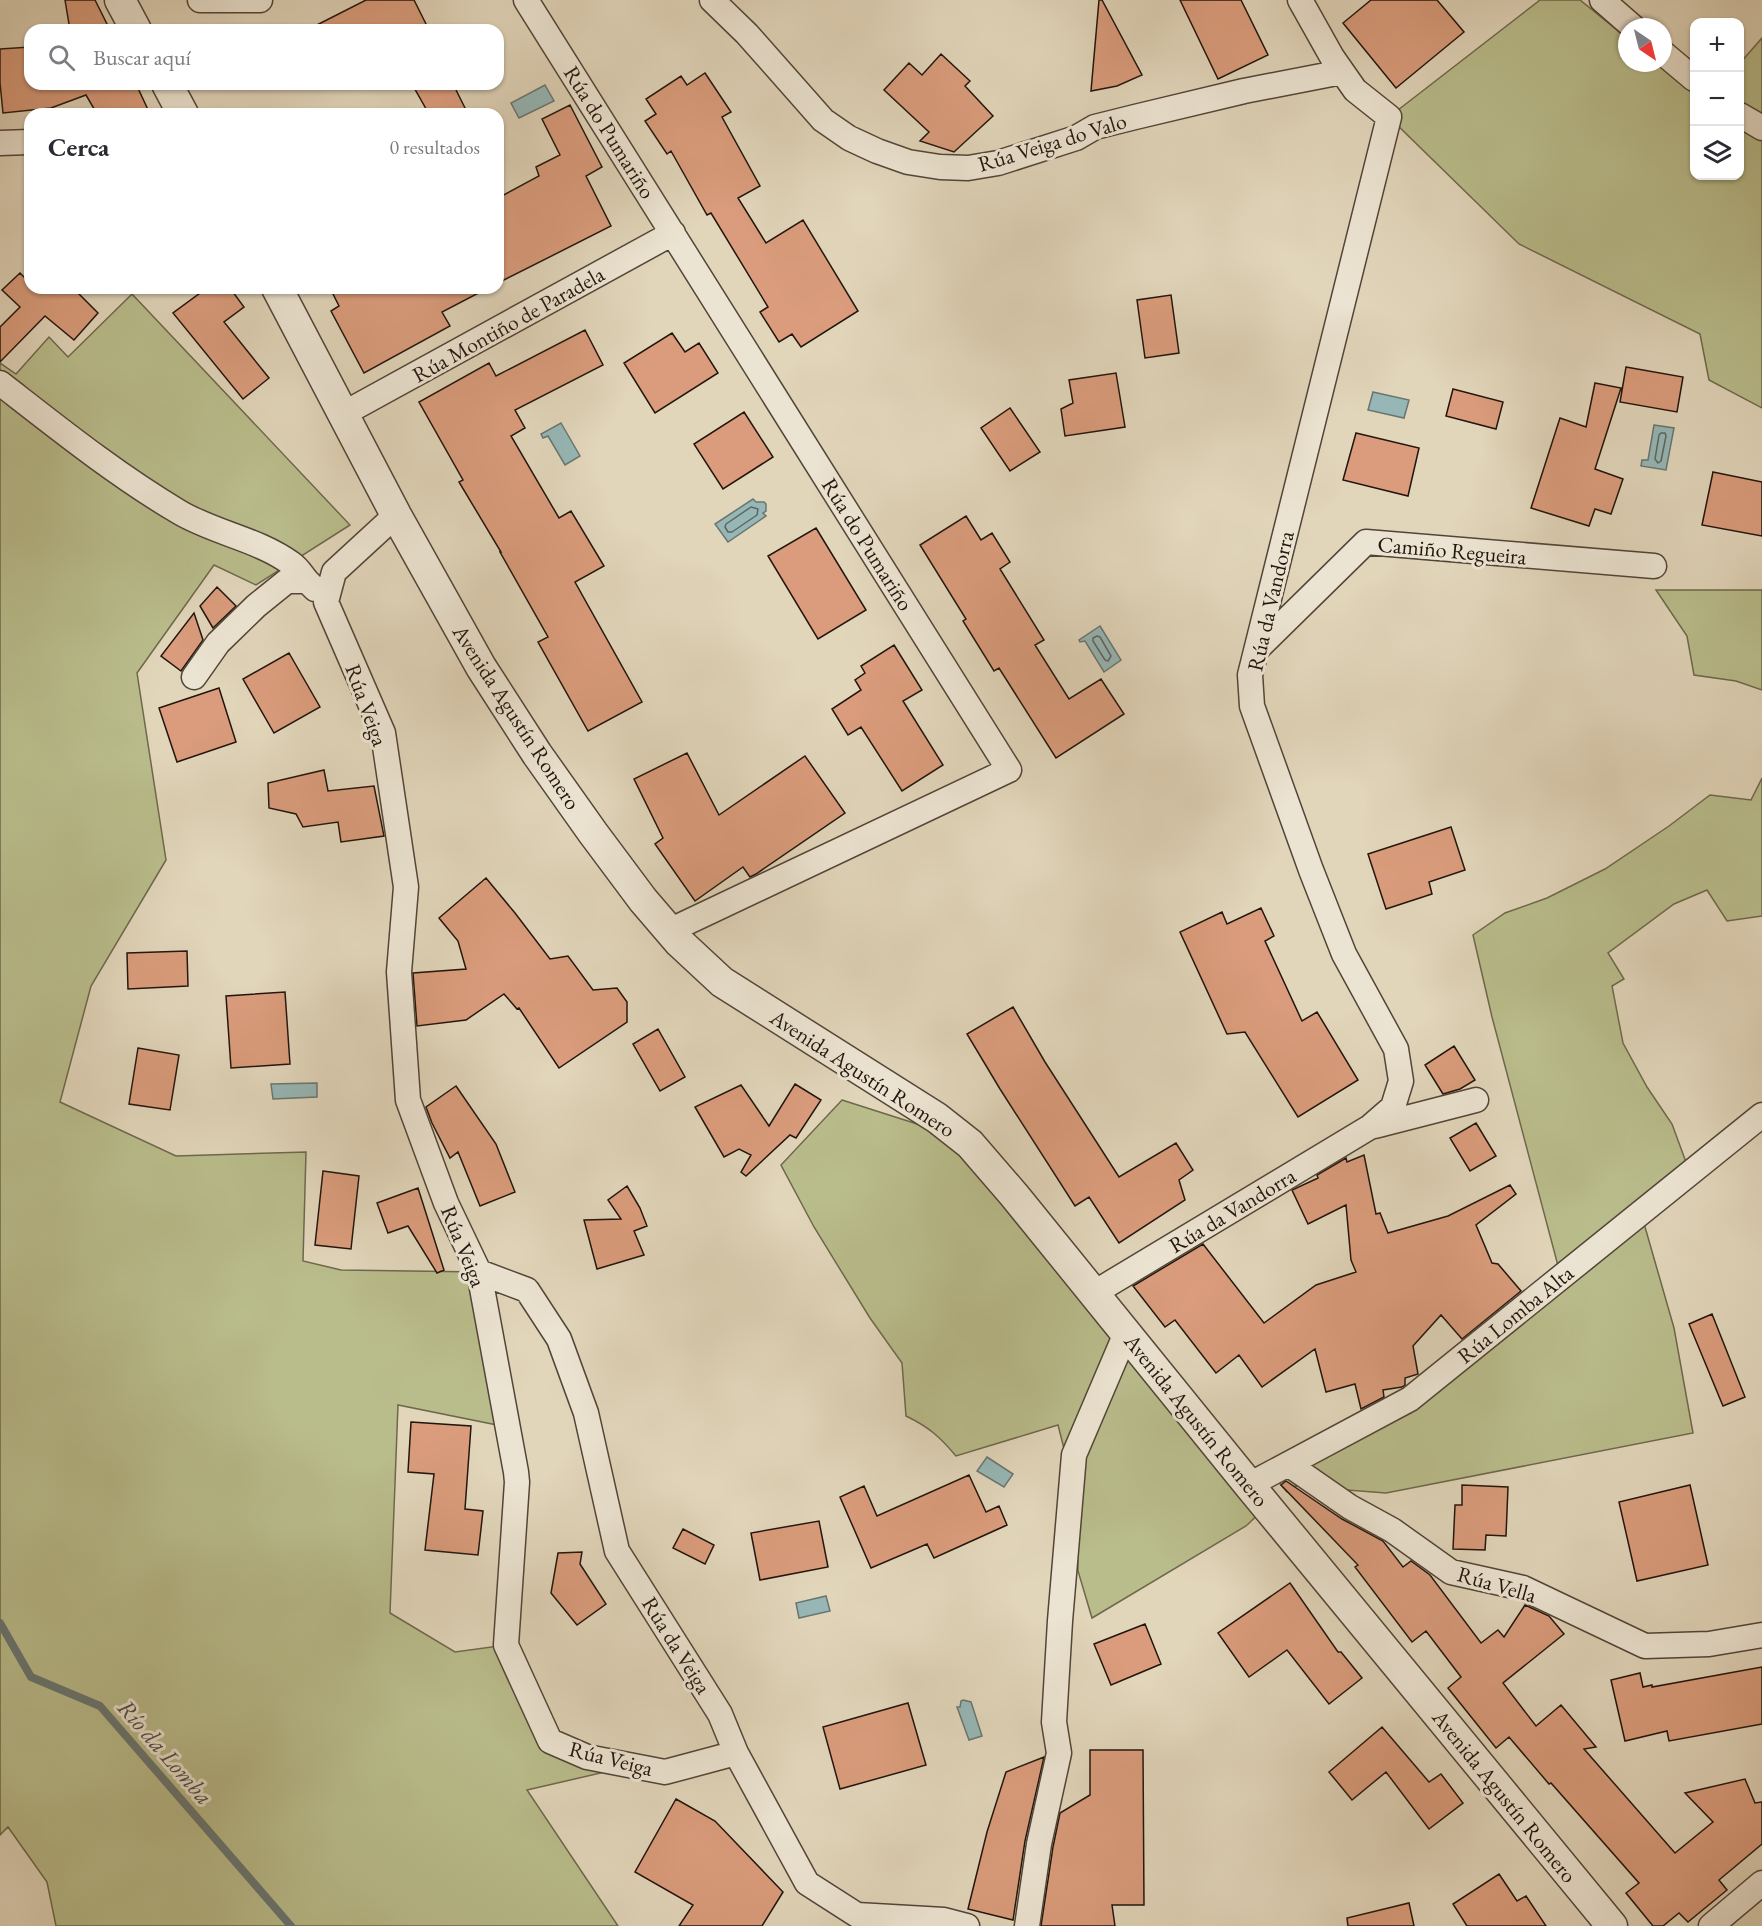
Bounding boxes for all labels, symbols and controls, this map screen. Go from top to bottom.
north arrow [1618,18,1672,72]
map controls [1690,18,1744,180]
button: + [1690,18,1744,72]
search box [24,24,504,90]
icon: search [45,41,78,74]
text: Buscar aquí [93,43,191,72]
street label: Rúa do Pumariño [557,60,662,204]
button: − [1690,72,1744,126]
street label: Rúa Veiga do Valo [974,106,1130,179]
button: layers [1690,126,1744,180]
text: Cerca [48,130,109,164]
text: 0 resultados [389,134,480,160]
street label: Rúa Montiño de Paradela [407,259,610,389]
street label: Rúa do Pumariño [815,472,920,616]
street label: Rúa da Vandorra [1240,528,1301,674]
street label: Camiño Regueira [1376,530,1528,571]
street label: Avenida Agustín Romero [445,618,587,815]
street label: Rúa Veiga [338,660,395,750]
street label: Avenida Agustín Romero [764,1002,961,1144]
street label: Rúa da Vandorra [1163,1161,1301,1260]
street label: Rúa Veiga [434,1201,493,1291]
street label: Rúa Lomba Alta [1451,1258,1580,1370]
street label: Avenida Agustín Romero [1117,1327,1276,1513]
street label: Rúa Vella [1454,1559,1540,1610]
street label: Rúa da Veiga [635,1591,718,1700]
water label: Río da Lomba [111,1692,220,1811]
street label: Avenida Agustín Romero [1425,1703,1584,1889]
street label: Rúa Veiga [566,1734,656,1783]

